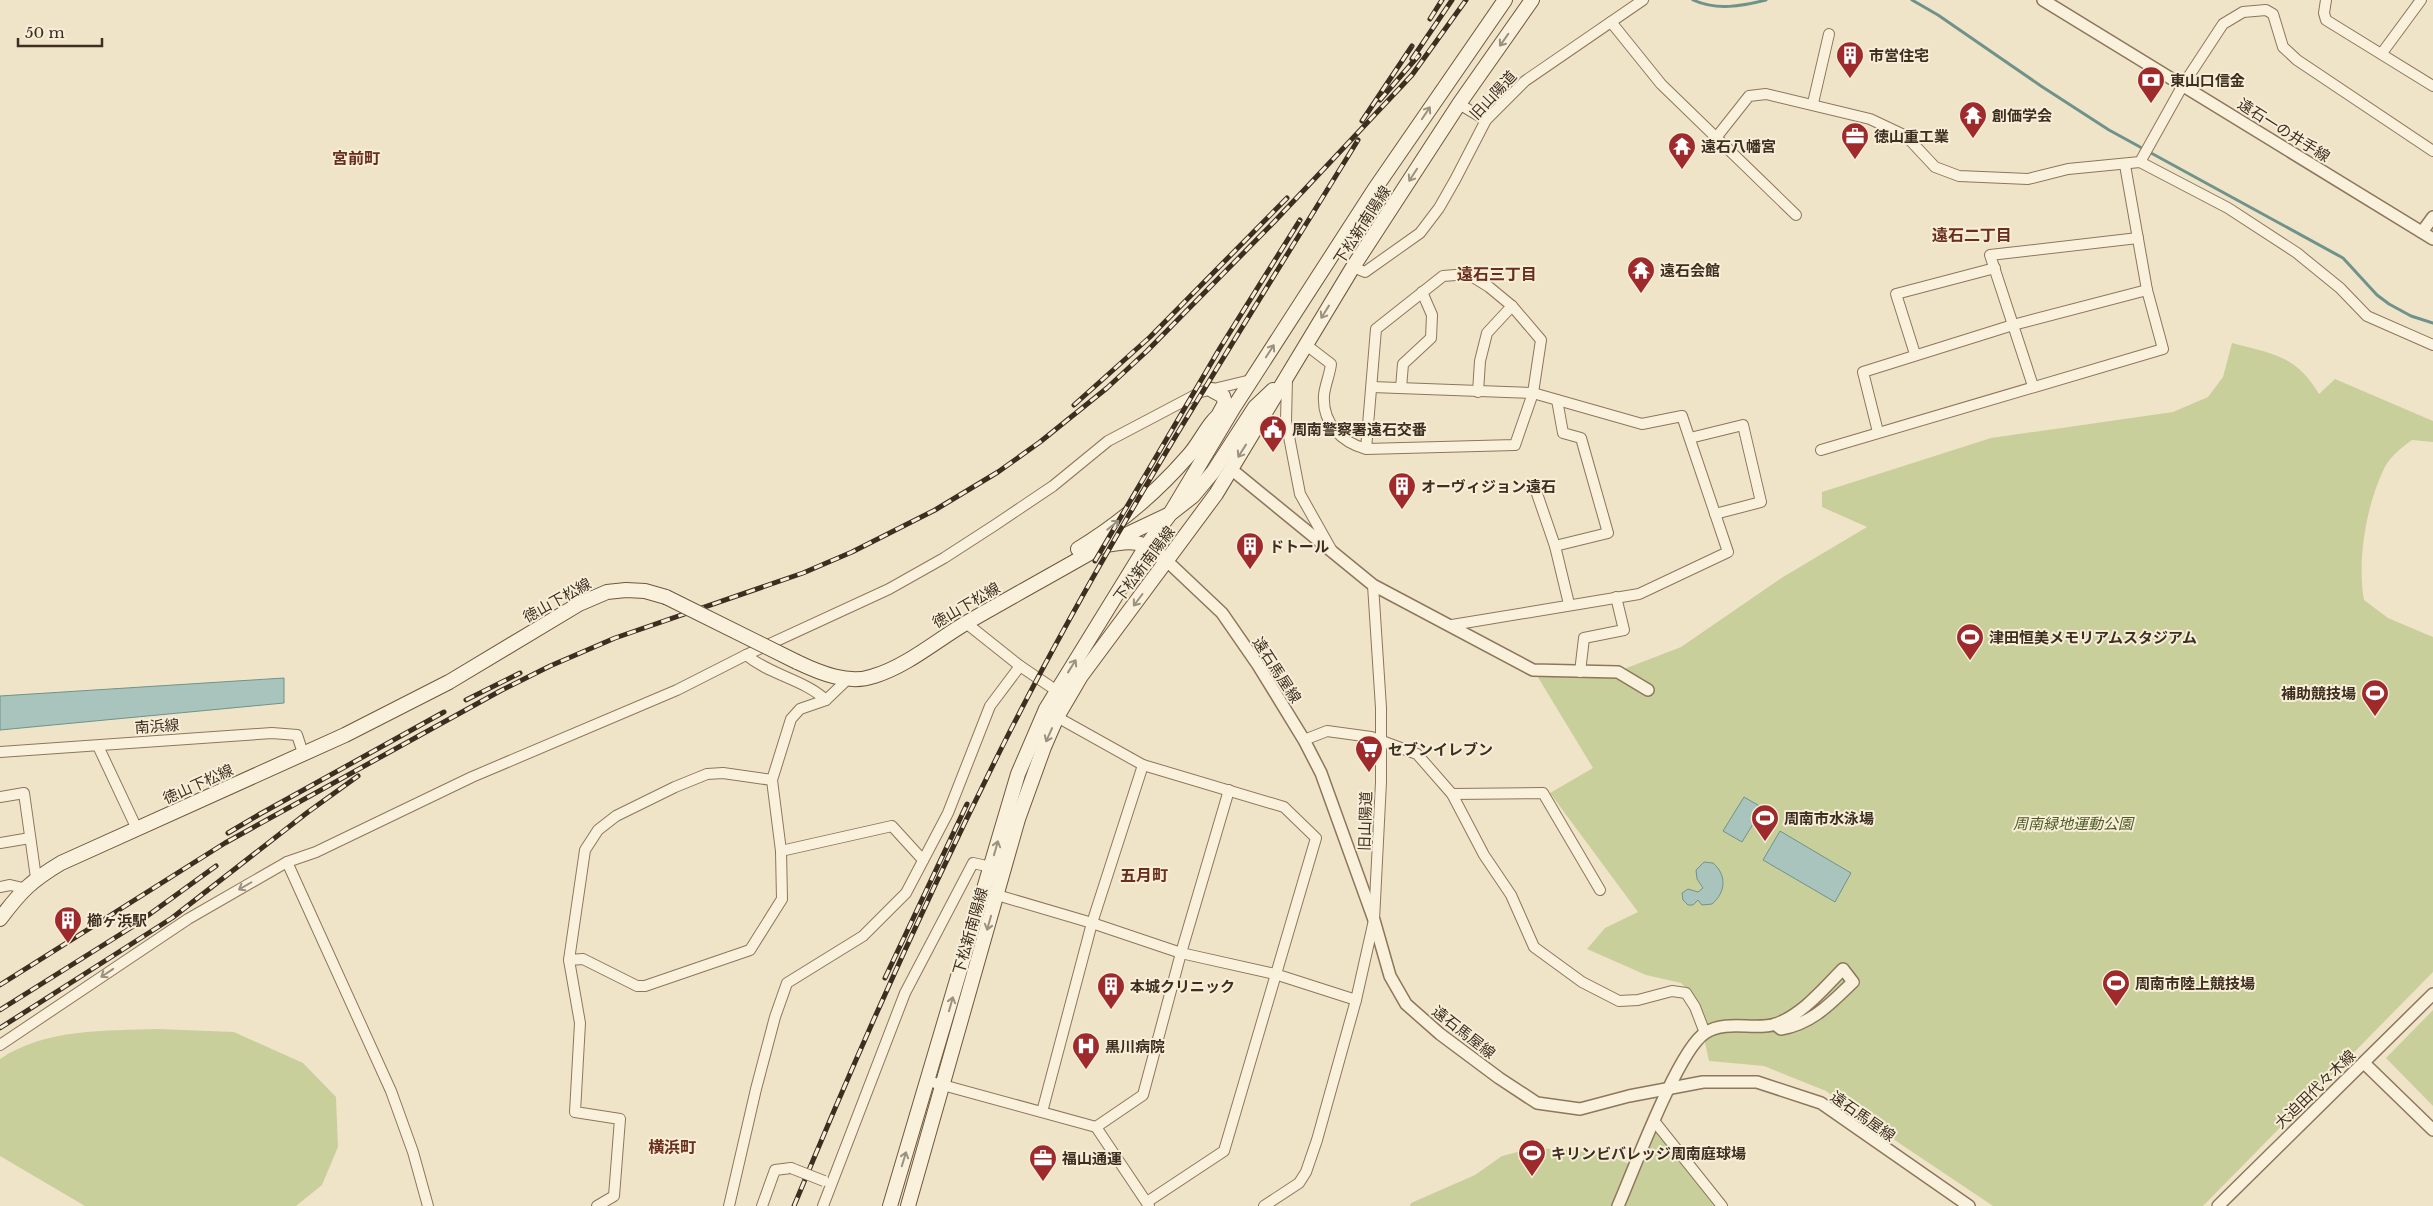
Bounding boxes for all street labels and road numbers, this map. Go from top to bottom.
street label: 旧山陽道 [1466,67,1520,123]
street label: 遠石一の井手線 [2234,94,2334,166]
street label: 下松新南陽線 [1330,182,1394,268]
street label: 下松新南陽線 [1109,522,1179,606]
street label: 徳山下松線 [520,574,594,626]
street label: 徳山下松線 [929,578,1003,632]
street label: 遠石馬屋線 [1249,633,1305,707]
street label: 南浜線 [134,715,180,737]
street label: 徳山下松線 [160,760,236,808]
street label: 旧山陽道 [1354,791,1376,851]
street label: 下松新南陽線 [948,885,992,977]
street label: 遠石馬屋線 [1429,1001,1499,1063]
street label: 大迫田代々木線 [2271,1046,2359,1132]
street label: 遠石馬屋線 [1827,1087,1899,1145]

